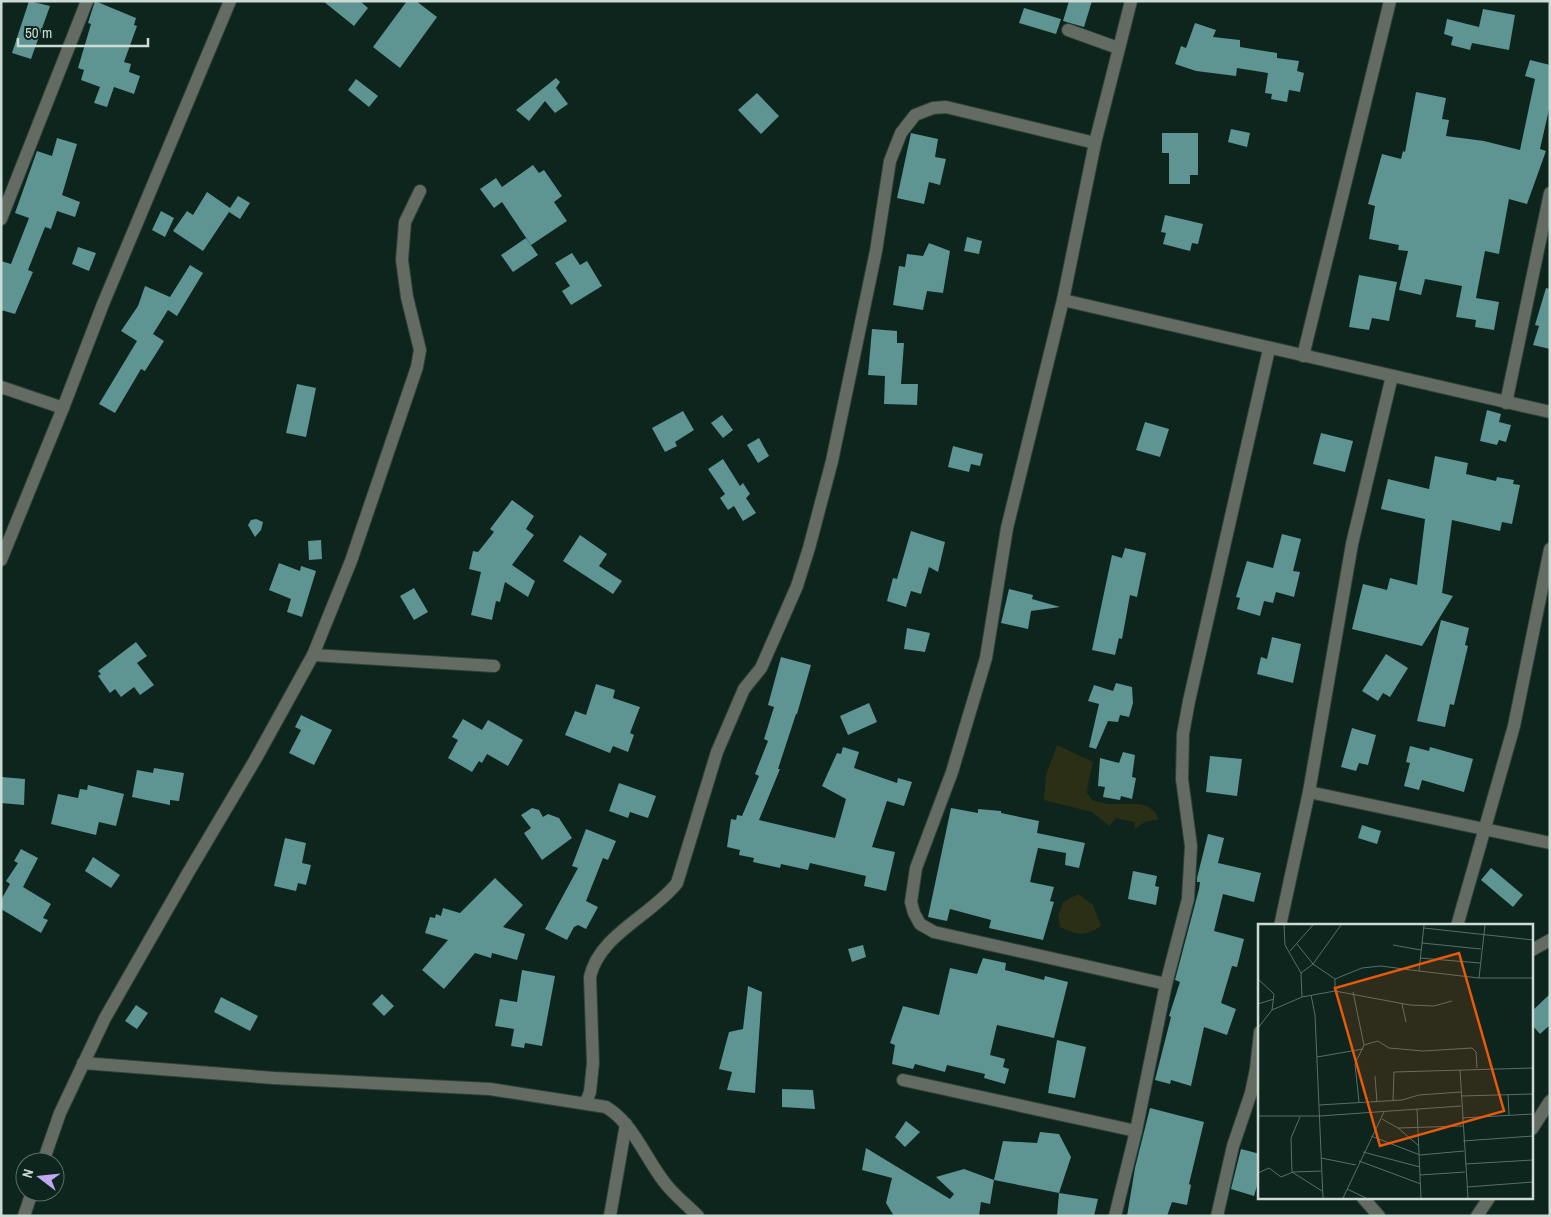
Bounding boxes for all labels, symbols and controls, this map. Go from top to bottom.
scale bar [18,15,148,47]
text: 50 m [25,22,52,43]
inset map [1258,924,1534,1200]
north arrow [15,1152,65,1202]
text: N [18,1167,37,1180]

